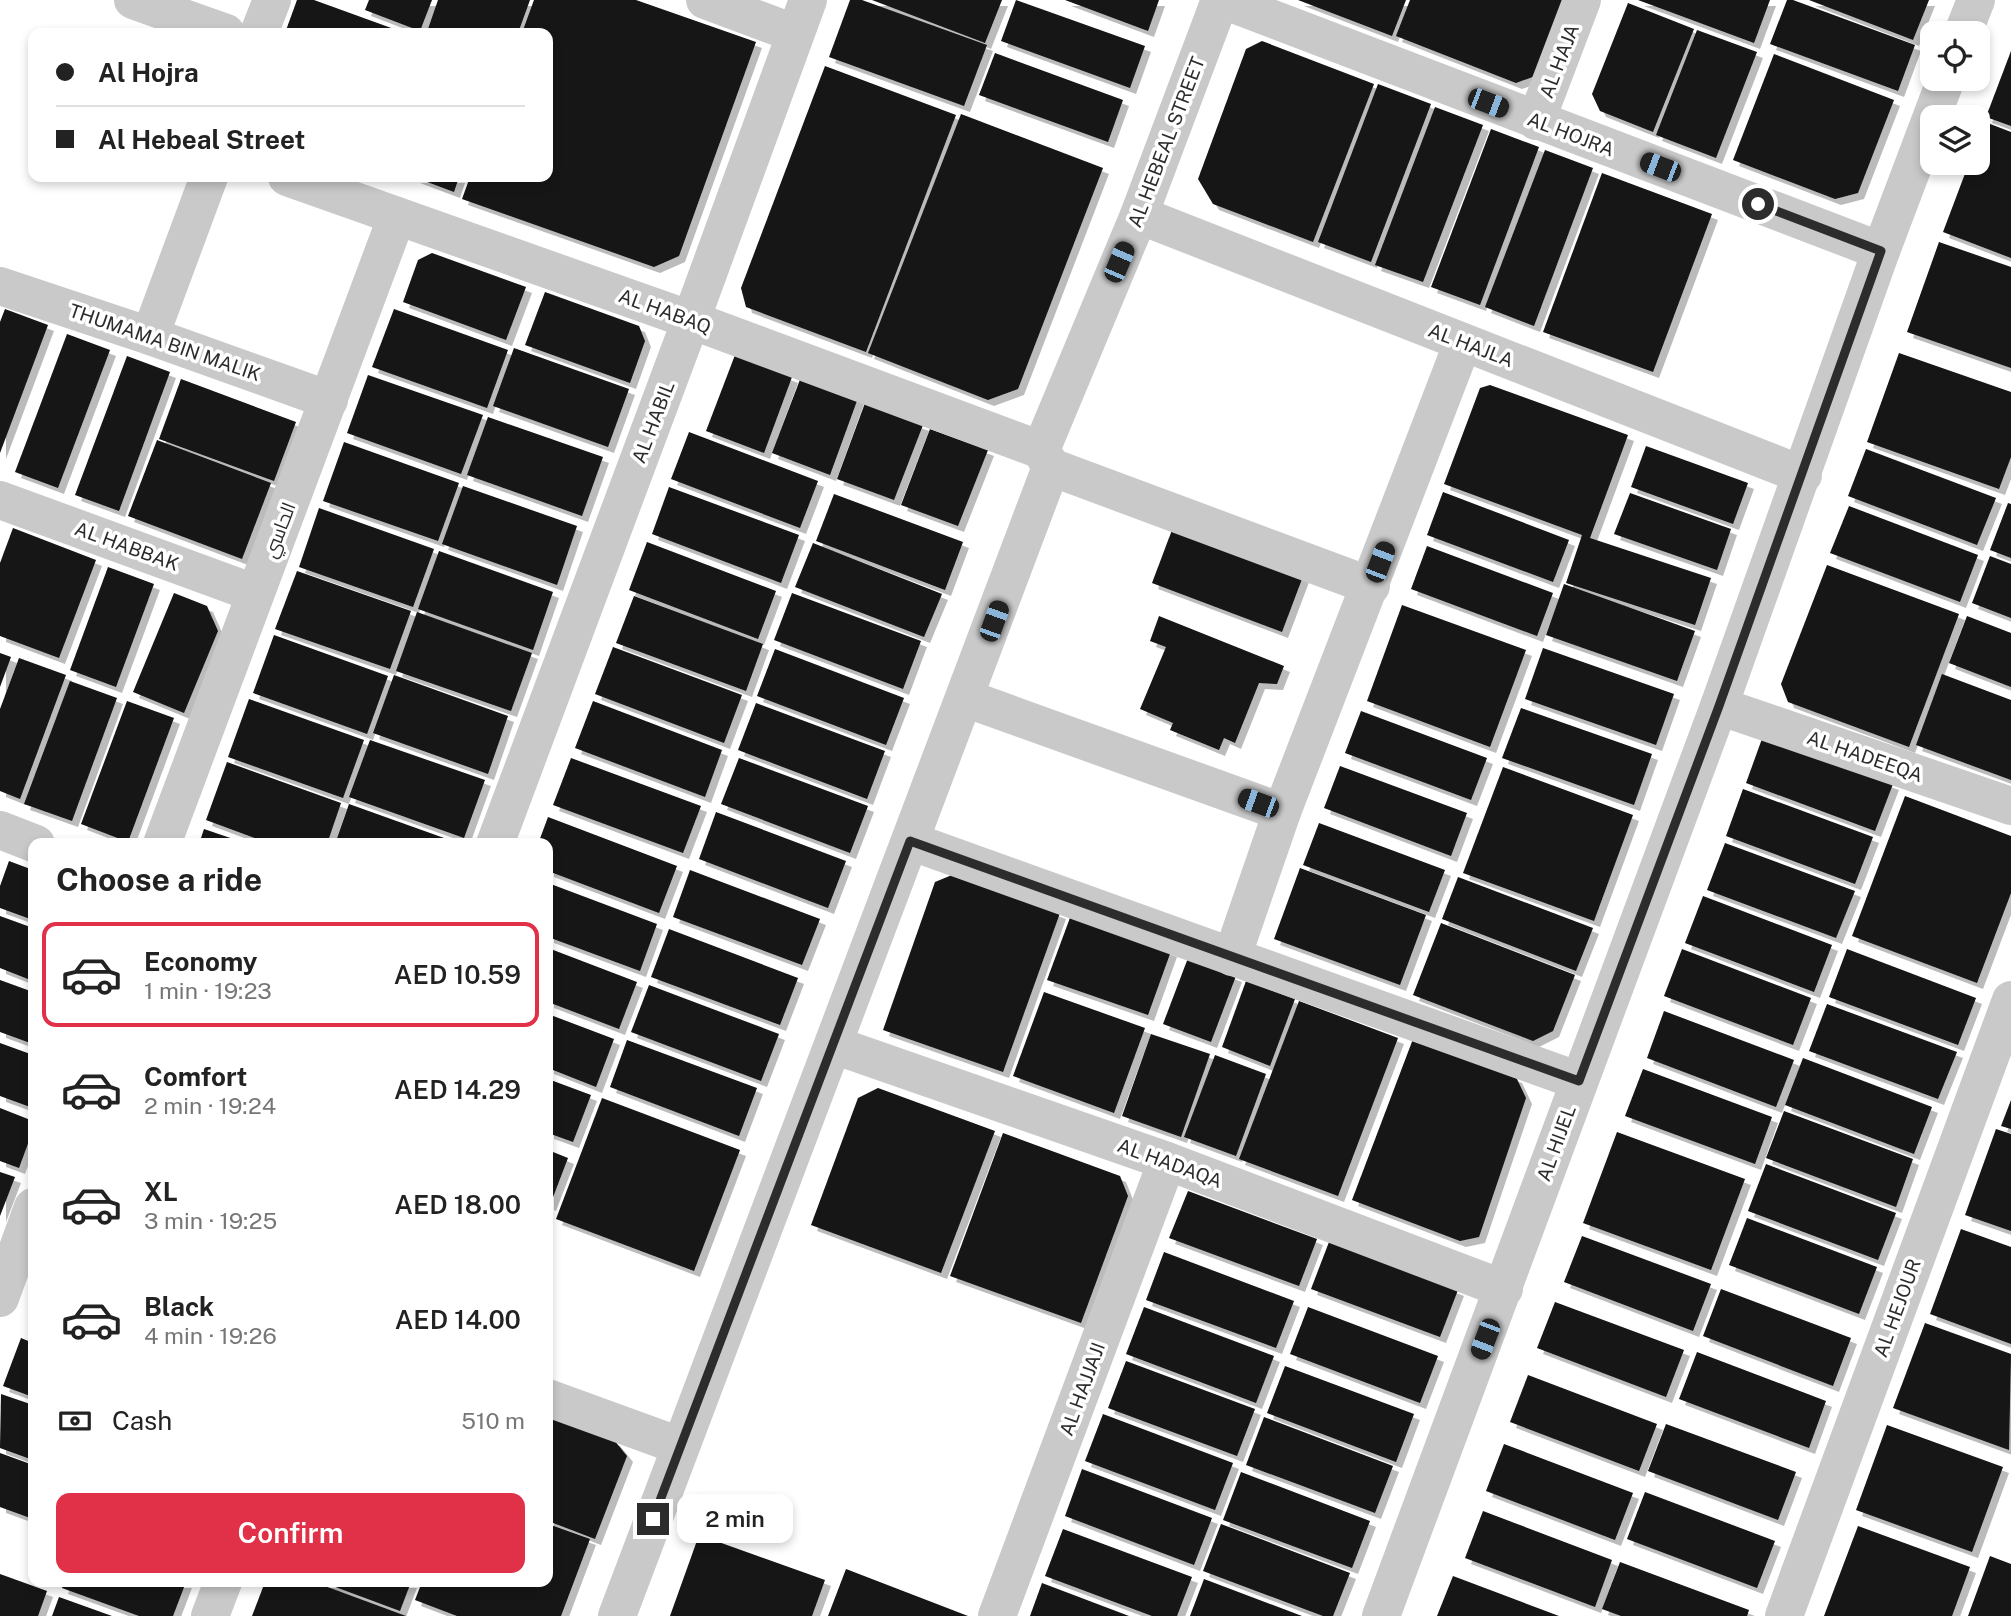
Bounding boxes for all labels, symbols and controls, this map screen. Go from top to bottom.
street label: AL HAJA [1535,21,1583,101]
map controls [1920,21,1990,175]
button: locate [1920,21,1990,91]
street label: AL HEBEAL STREET [1123,54,1209,230]
text: Al Hojra [98,57,199,88]
car [1465,86,1512,120]
button: layers [1920,105,1990,175]
street label: AL HOJRA [1525,107,1617,161]
text: Al Hebeal Street [98,124,305,155]
car [1637,150,1684,184]
route start [1742,188,1774,220]
car [1102,239,1137,285]
street label: AL HABAQ [616,284,714,338]
street label: THUMAMA BIN MALIK [66,299,264,385]
street label: AL HAJLA [1425,319,1517,371]
street label: AL HABIL [627,378,679,466]
street label: الحاسي [258,499,303,562]
street label: AL HABBAK [72,517,182,575]
car [1363,539,1398,585]
car [977,598,1012,644]
street label: AL HADEEQA [1804,726,1926,786]
car [1235,786,1282,820]
text: Choose a ride [56,861,262,898]
icon: car [60,943,123,1006]
text: Economy [144,946,257,977]
text: AED 10.59 [394,959,521,990]
text: 1 min · 19:23 [144,977,272,1004]
icon: car [60,1058,123,1121]
text: Comfort [144,1061,247,1092]
text: AED 14.29 [394,1074,521,1105]
text: 2 min · 19:24 [144,1092,276,1119]
street label: AL HIJEL [1532,1102,1580,1184]
street label: AL HADAQA [1115,1134,1225,1192]
icon: car [60,1173,123,1236]
text: XL [144,1176,178,1207]
text: AED 18.00 [394,1189,521,1220]
text: 3 min · 19:25 [144,1207,277,1234]
street label: AL HEJOUR [1869,1256,1925,1360]
icon: car [60,1288,123,1351]
text: Black [144,1291,214,1322]
text: AED 14.00 [395,1304,521,1335]
car [1468,1316,1503,1362]
text: 4 min · 19:26 [144,1322,277,1349]
street label: AL HAJJAJI [1055,1339,1109,1439]
icon: cash [56,1402,94,1440]
text: Cash [112,1405,172,1436]
text: 510 m [461,1407,525,1434]
button: Confirm [56,1493,525,1573]
callout: 2 min [678,1494,793,1544]
route end [637,1503,669,1535]
text: 2 min [705,1505,765,1532]

